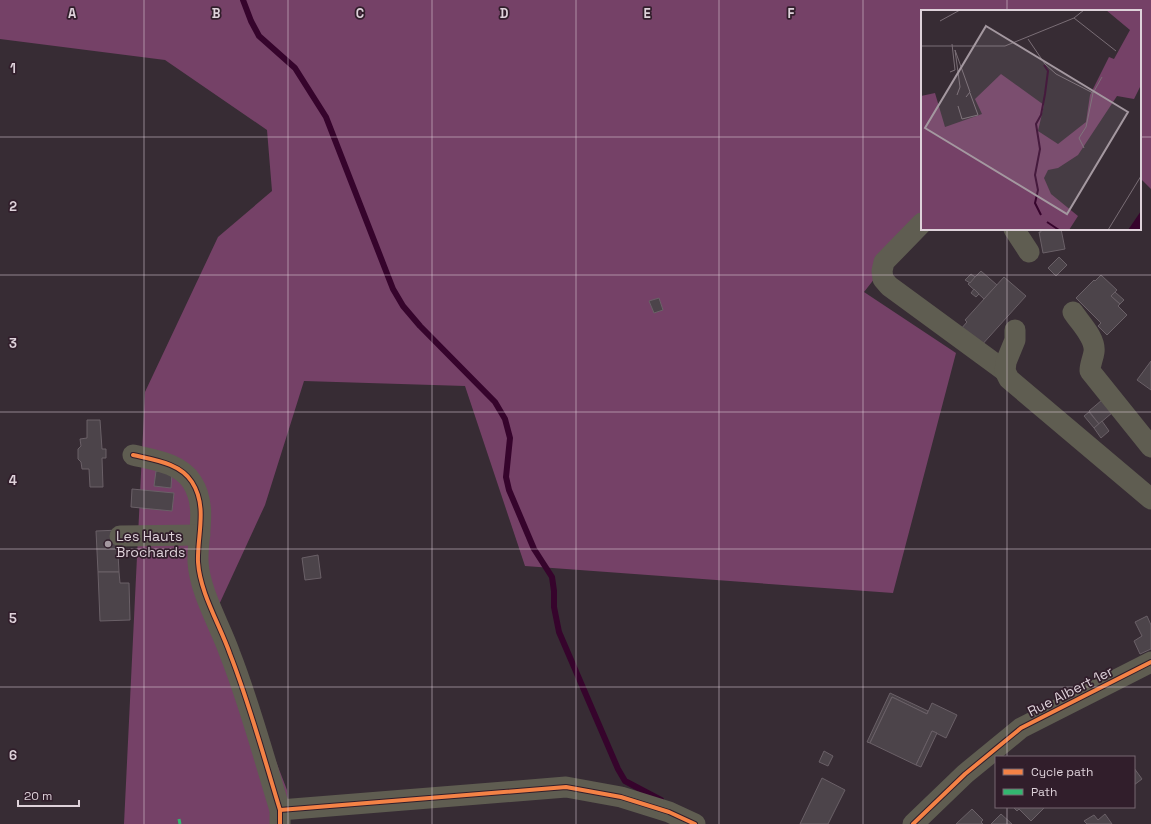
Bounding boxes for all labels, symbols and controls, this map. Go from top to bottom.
text: A [68,5,77,22]
text: B [212,5,221,22]
text: C [356,5,364,22]
text: D [500,5,509,22]
text: E [643,5,651,22]
text: F [788,5,795,22]
inset map [921,10,1141,230]
text: 1 [10,60,16,77]
text: 2 [9,198,17,215]
text: 3 [9,335,17,352]
text: 4 [9,472,17,489]
place label: Les Hauts Brochards [116,527,185,561]
marker: Les Hauts Brochards [103,539,113,549]
text: 5 [9,610,17,627]
street label: Rue Albert 1er [1024,662,1116,720]
text: 6 [9,747,17,764]
legend [995,756,1135,808]
text: Cycle path [1031,764,1093,780]
scale bar [18,782,79,808]
text: Path [1031,784,1057,800]
text: 20 m [24,788,52,804]

